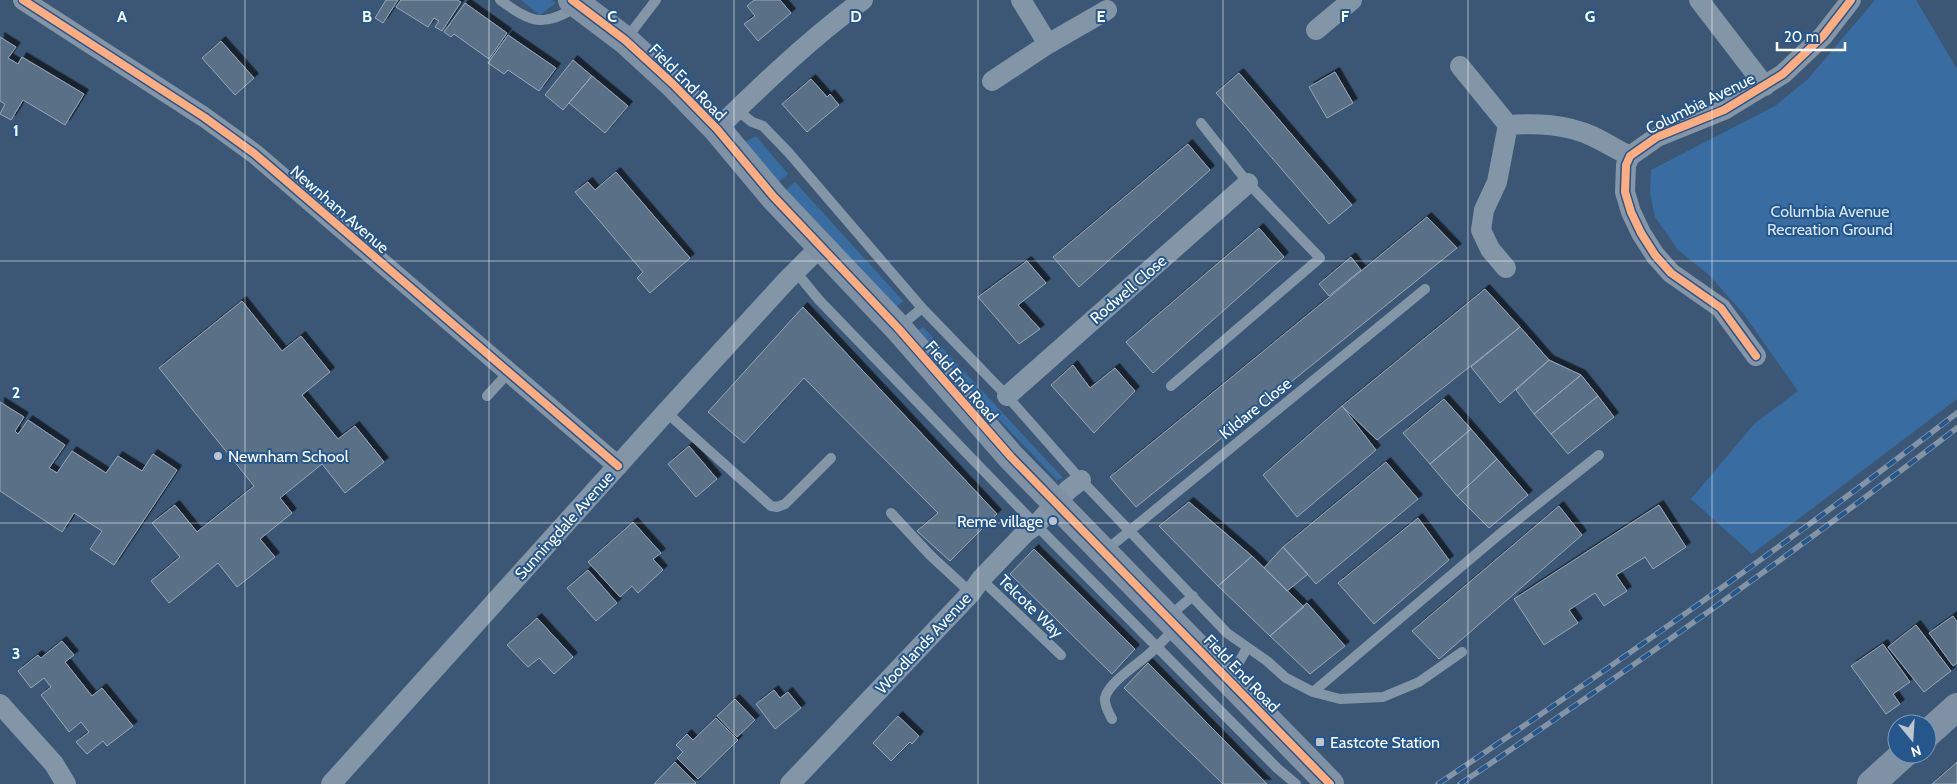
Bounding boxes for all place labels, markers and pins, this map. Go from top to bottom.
place label: Newnham School [228,447,349,466]
marker: Newnham School [212,450,224,462]
place label: Reme village [957,512,1043,531]
marker: Reme village [1047,515,1059,527]
place label: Eastcote Station [1330,733,1440,752]
marker: Eastcote Station [1314,736,1326,748]

